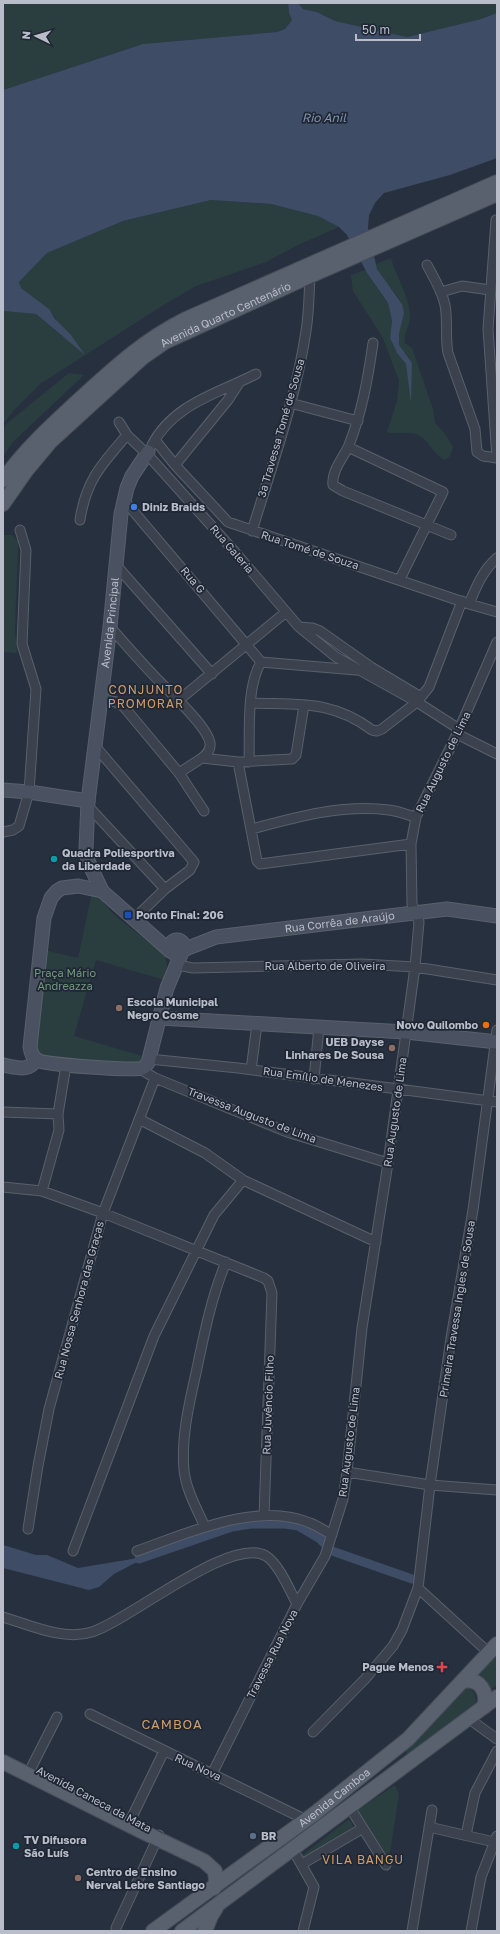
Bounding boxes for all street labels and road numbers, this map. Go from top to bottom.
street label: Avenida Quarto Centenário [157,278,293,349]
street label: 3ª Travessa Tomé de Sousa [254,357,307,499]
street label: Rua Galeria [208,522,257,576]
street label: Rua Tomé de Souza [260,528,361,571]
street label: Rua G [179,564,208,596]
street label: Avenida Principal [98,576,121,669]
street label: Rua Augusto de Lima [412,709,473,814]
street label: Rua Corrêa de Araújo [284,908,396,935]
street label: Rua Alberto de Oliveira [264,959,386,972]
street label: Rua Augusto de Lima [380,1056,409,1168]
street label: Rua Emílio de Menezes [262,1064,384,1093]
street label: Travessa Augusto de Lima [186,1084,318,1145]
street label: Rua Nossa Senhora das Graças [51,1219,106,1380]
street label: Primeira Travessa Ingles de Sousa [436,1219,477,1398]
street label: Rua Juvêncio Filho [259,1355,276,1455]
street label: Rua Augusto de Lima [335,1386,362,1498]
street label: Travessa Rua Nova [243,1607,300,1701]
street label: Rua Nova [173,1750,223,1783]
street label: Avenida Caneca da Mata [35,1763,154,1834]
street label: Avenida Camboa [295,1765,372,1829]

